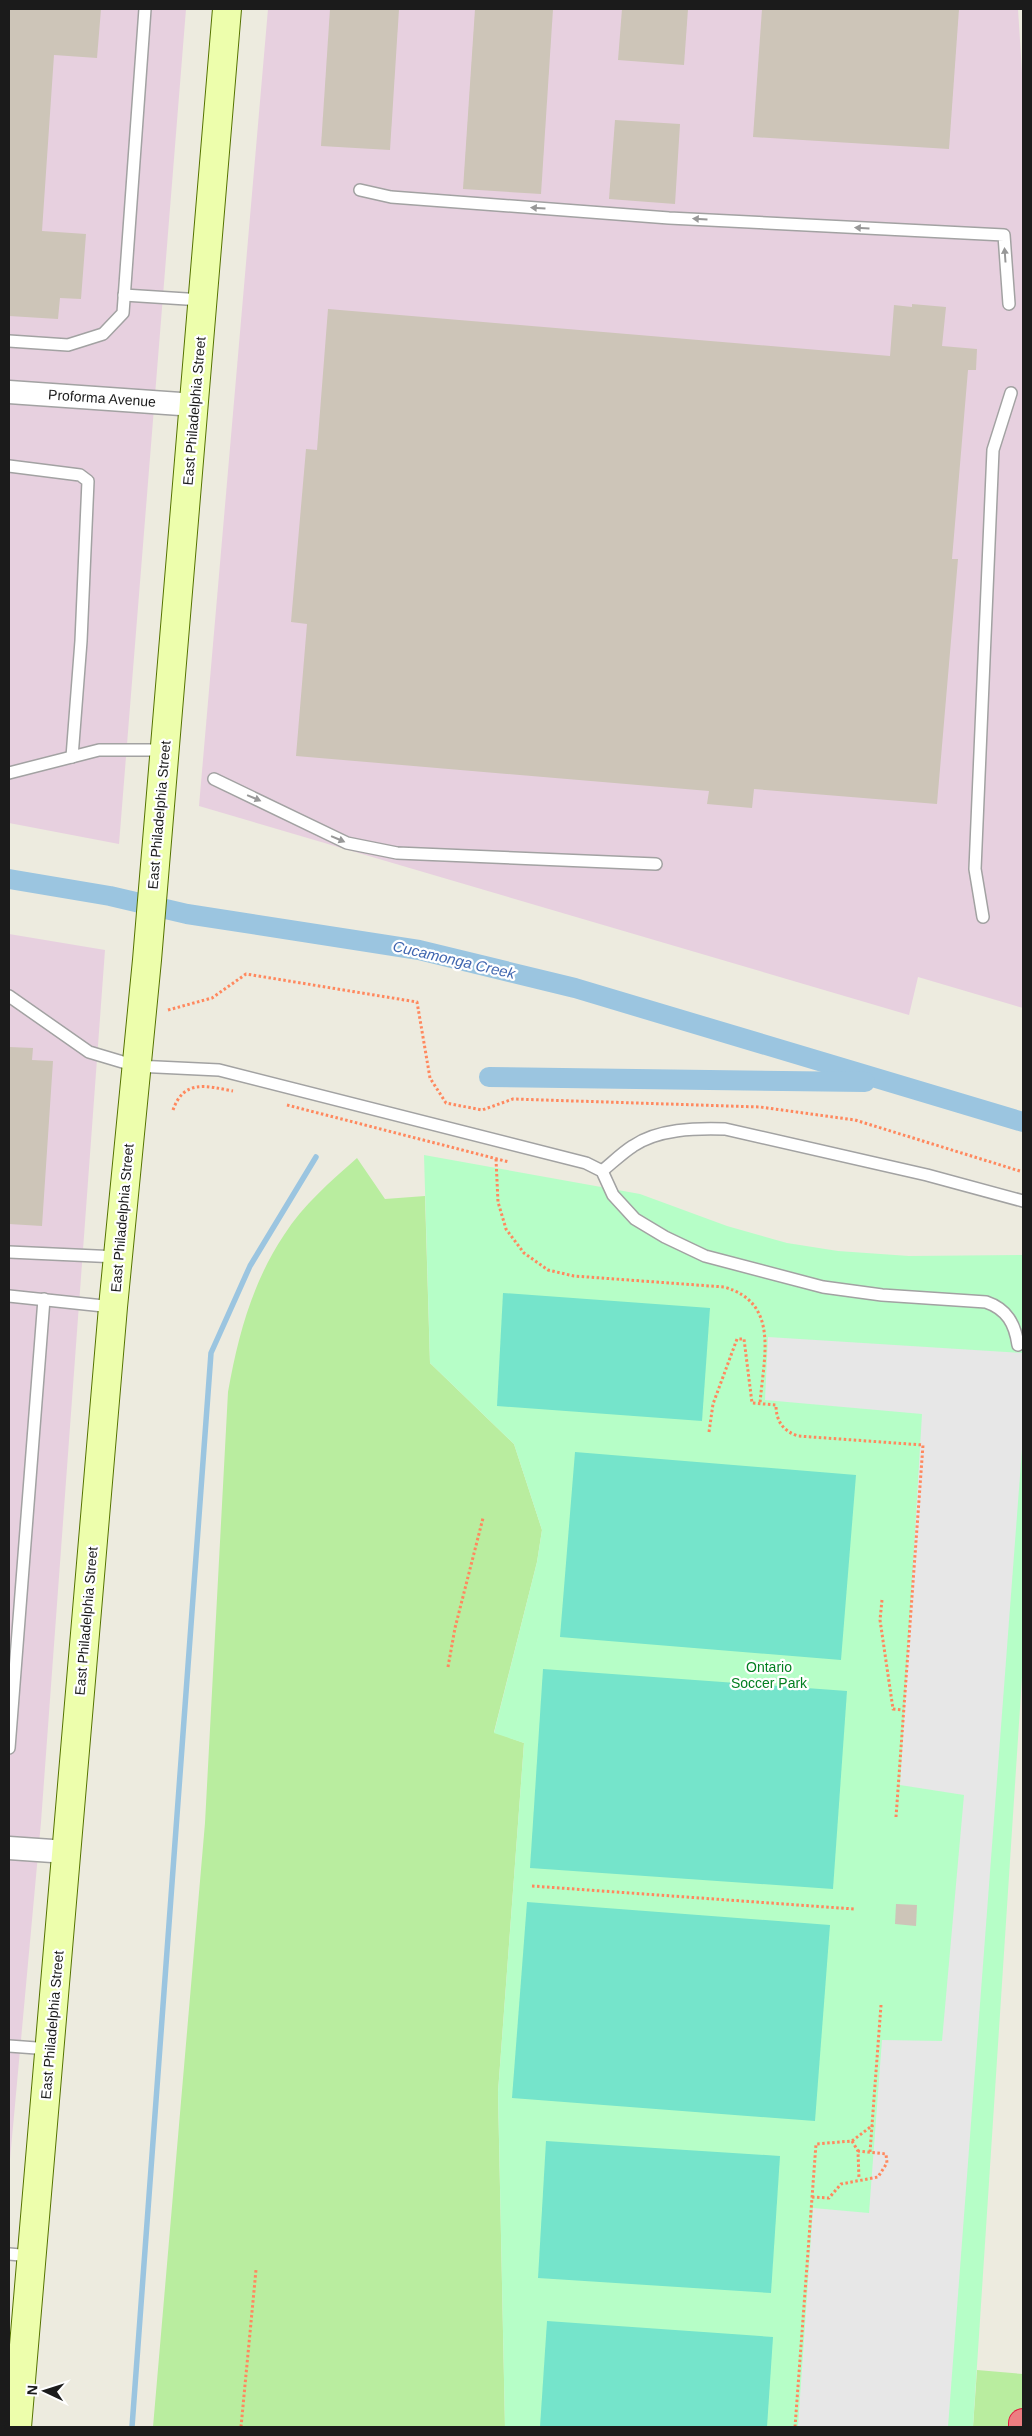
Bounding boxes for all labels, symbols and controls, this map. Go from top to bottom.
one-way arrow [529,203,545,211]
one-way arrow [691,215,707,223]
one-way arrow [854,223,870,231]
one-way arrow [1001,247,1009,263]
street label: East Philadelphia Street [180,336,208,486]
street label: Proforma Avenue [48,386,157,410]
street label: East Philadelphia Street [145,740,173,890]
one-way arrow [247,795,261,803]
one-way arrow [331,836,345,844]
water label: Cucamonga Creek [391,937,518,982]
street label: East Philadelphia Street [108,1143,136,1293]
street label: East Philadelphia Street [72,1546,100,1696]
park label: Ontario Soccer Park [731,1659,808,1691]
street label: East Philadelphia Street [38,1950,66,2100]
north arrow [20,2366,70,2416]
text: N [24,2384,40,2396]

